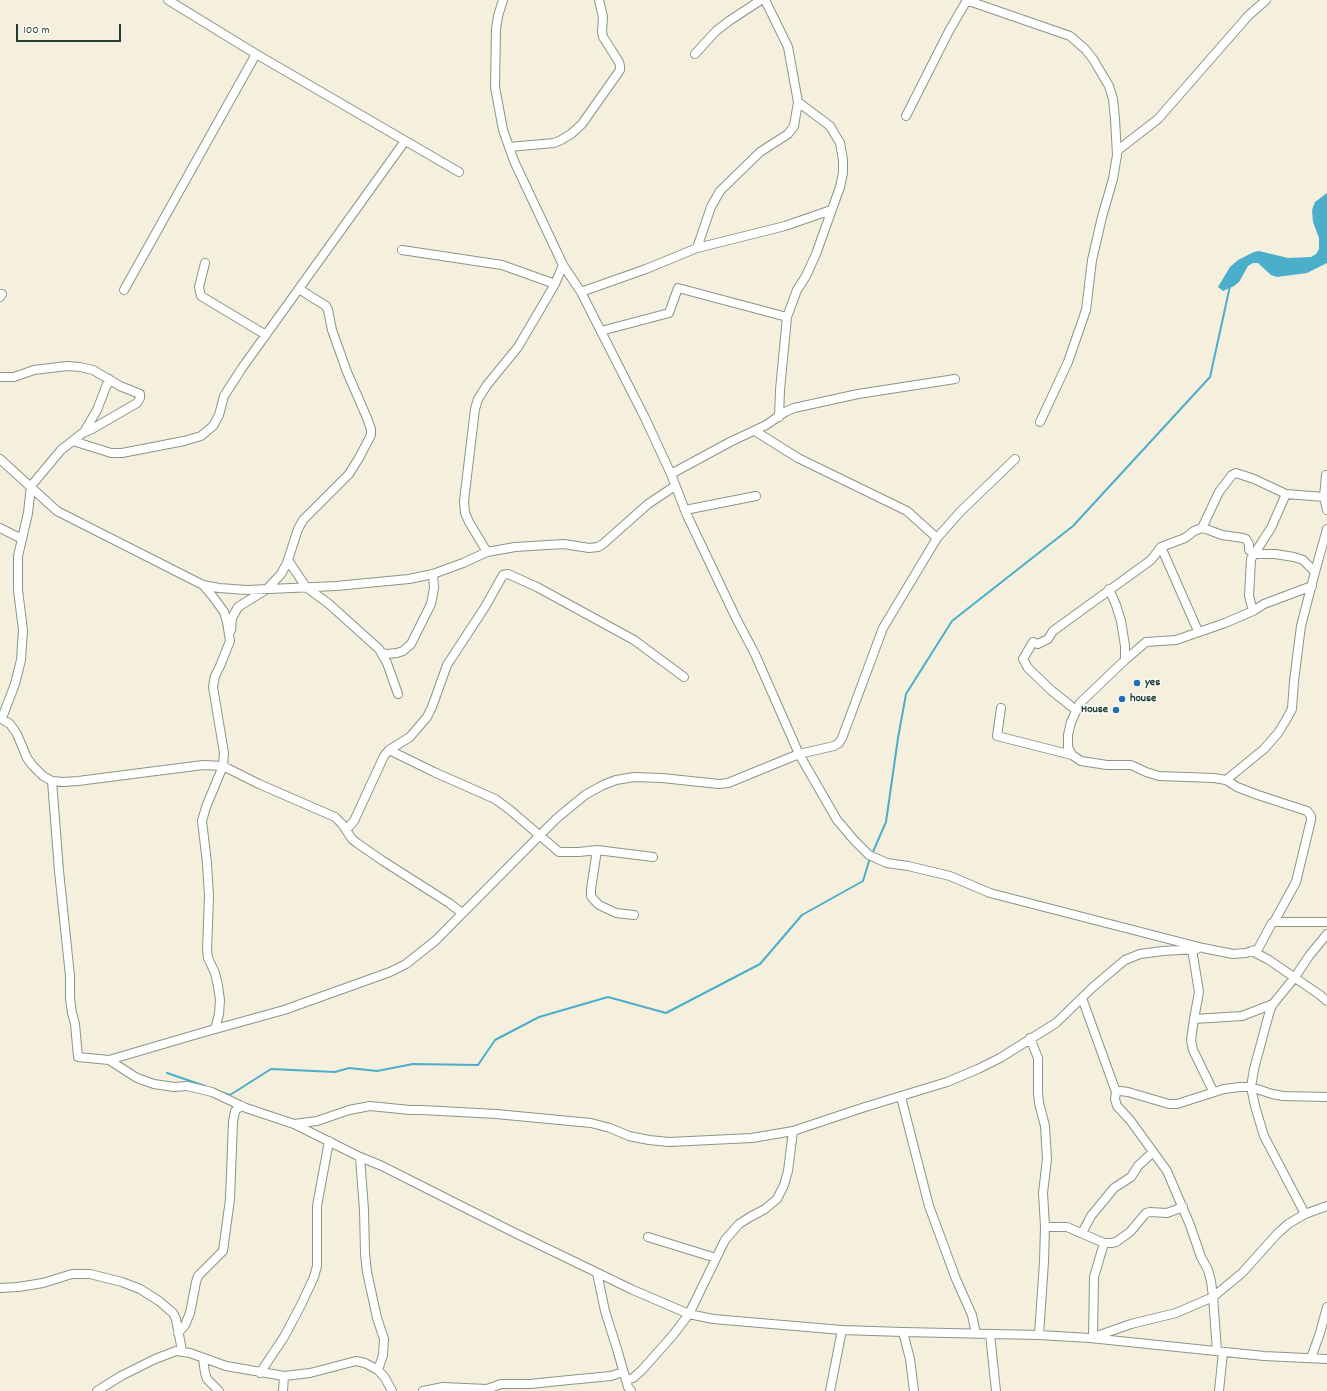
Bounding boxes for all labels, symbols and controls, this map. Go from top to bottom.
scale bar [18,16,123,42]
text: 100 m [23,22,50,39]
place label: yes [1145,676,1160,690]
marker: yes [1132,678,1142,688]
place label: house [1130,692,1156,706]
marker: house [1117,694,1127,704]
place label: House [1081,703,1108,717]
marker: House [1111,705,1121,715]

